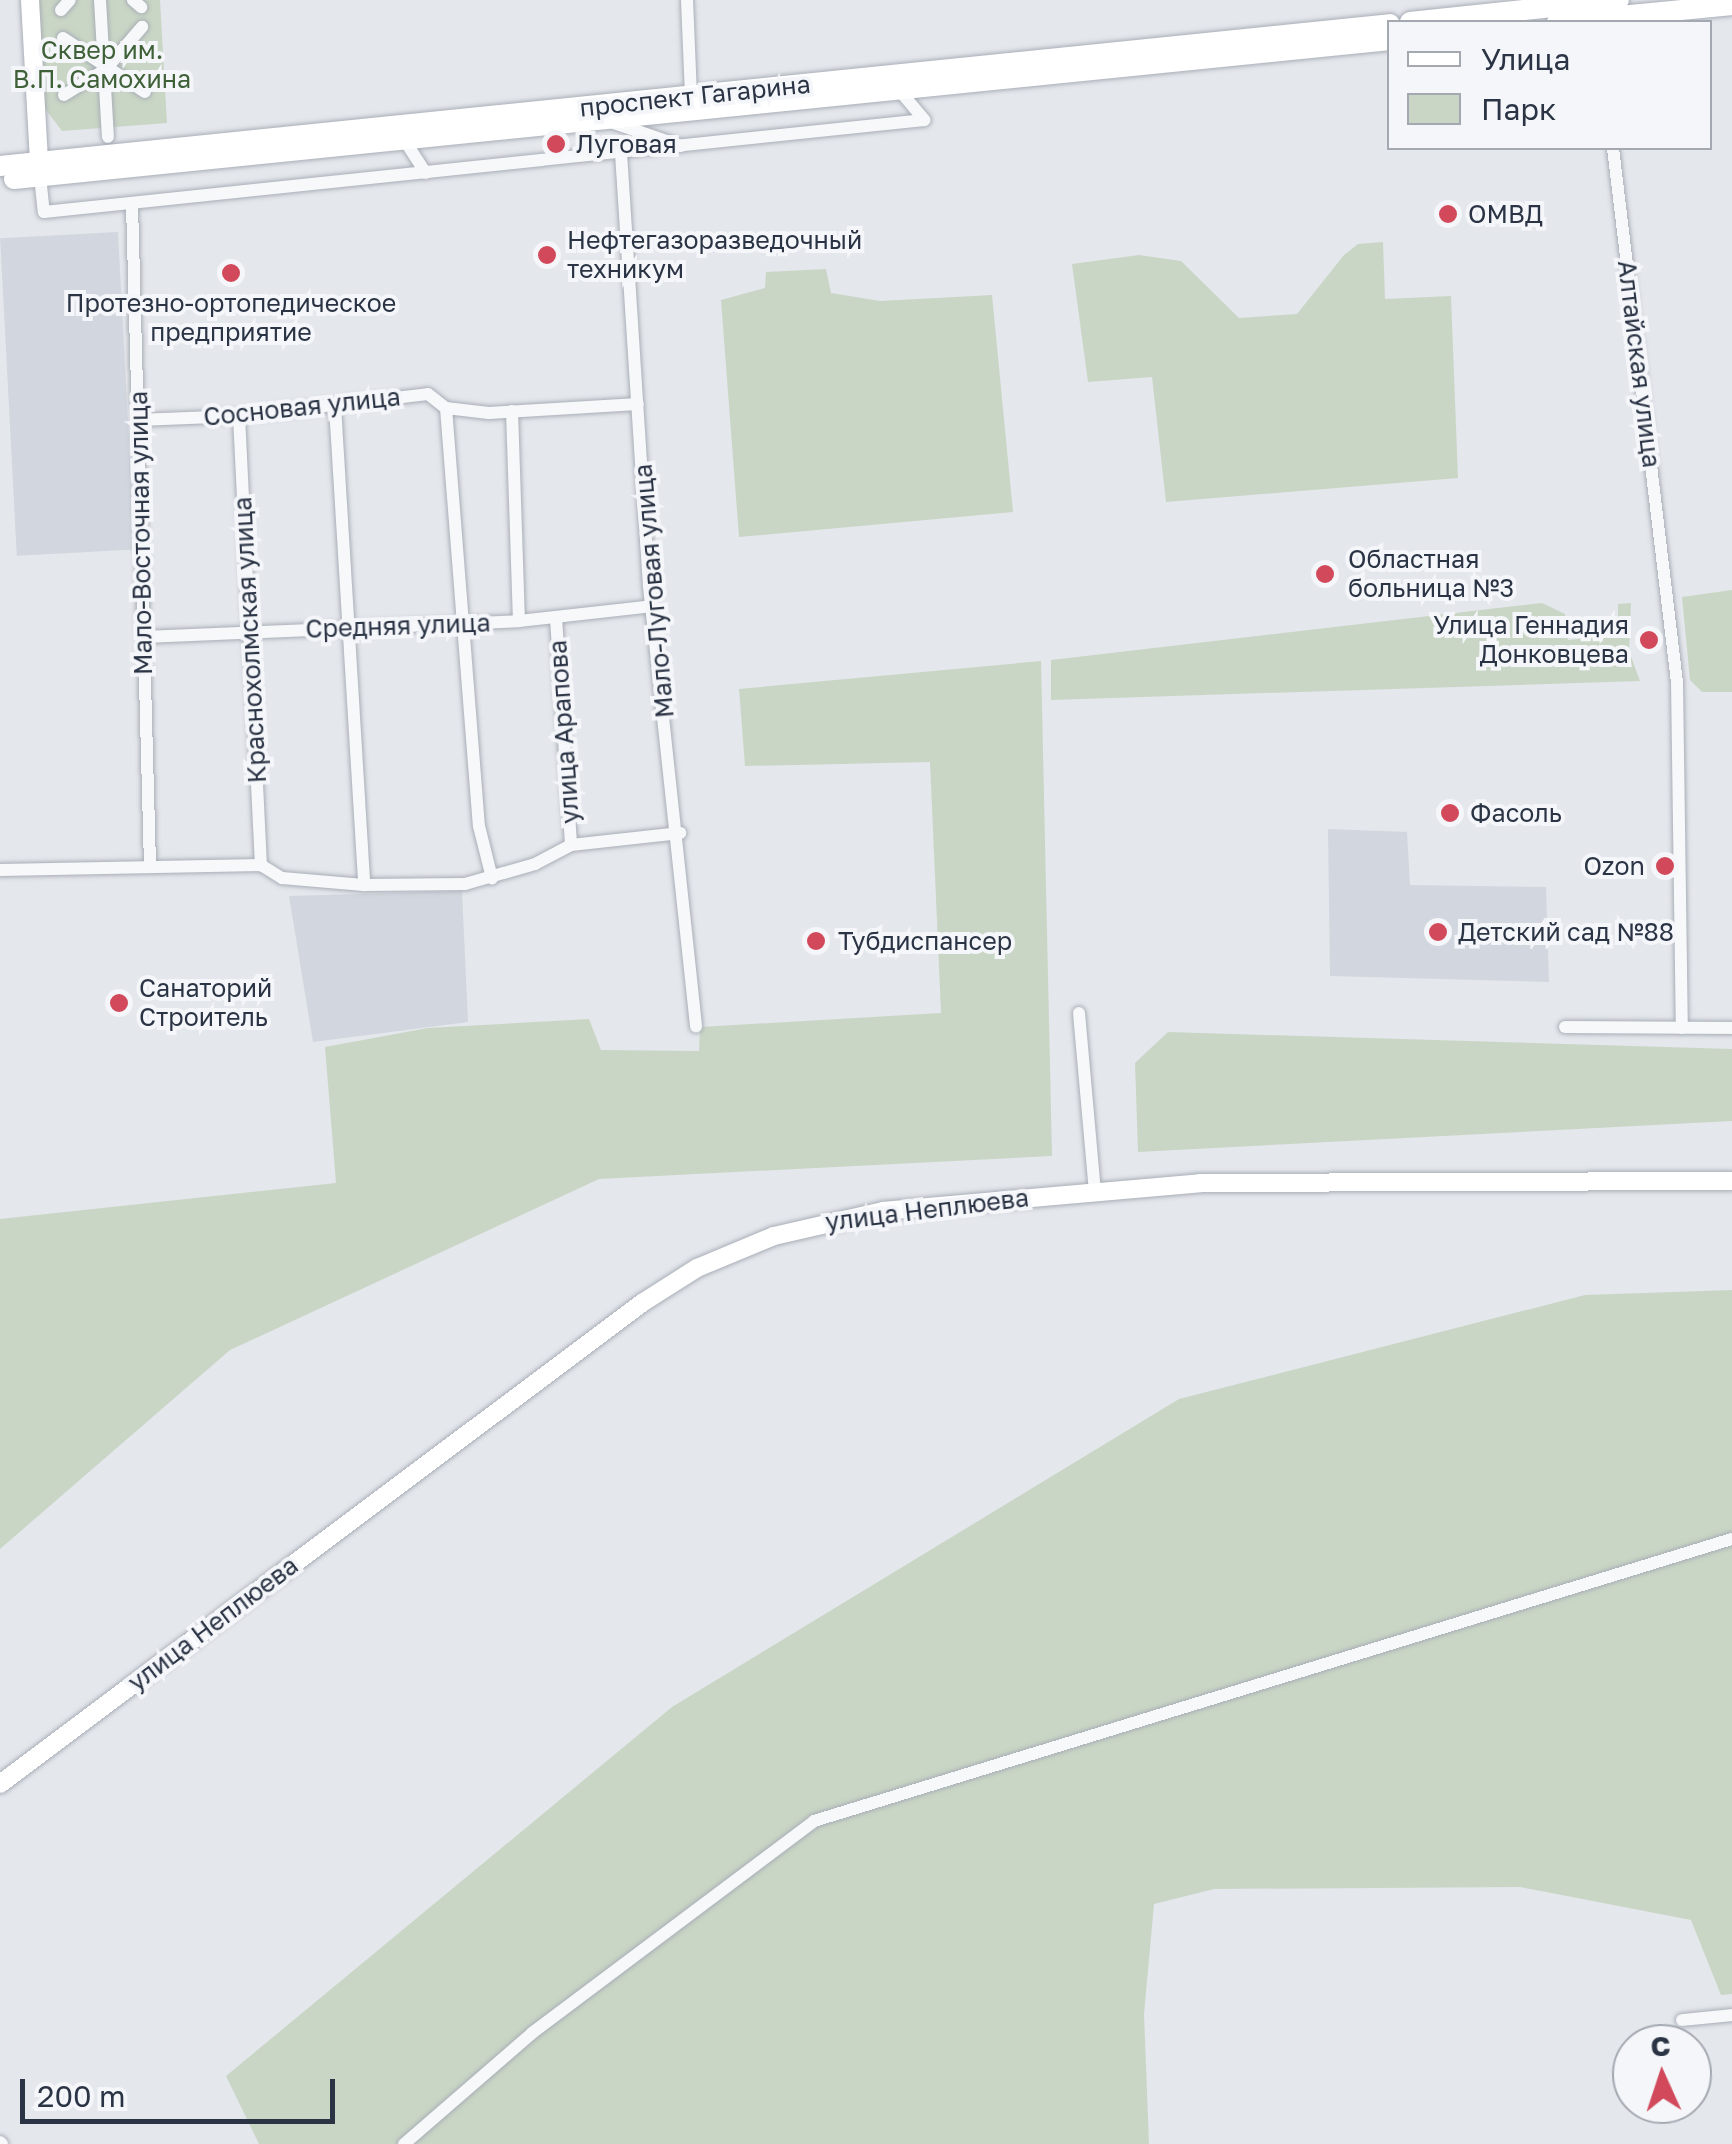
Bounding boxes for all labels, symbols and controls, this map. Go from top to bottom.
legend [1387,20,1712,150]
park label: Сквер им. В.П. Самохина [13,36,191,95]
text: Улица [1481,41,1570,77]
street label: проспект Гагарина [578,69,812,123]
text: Парк [1481,91,1556,127]
place label: Луговая [576,129,677,159]
marker: Луговая [545,133,567,155]
place label: ОМВД [1468,199,1543,229]
marker: ОМВД [1437,203,1459,225]
place label: Нефтегазоразведочный техникум [567,226,862,285]
marker: Нефтегазоразведочный техникум [536,244,558,266]
street label: Алтайская улица [1611,259,1667,469]
marker: Протезно-ортопедическое предприятие [220,262,242,284]
place label: Протезно-ортопедическое предприятие [66,289,396,348]
street label: Сосновая улица [202,382,402,432]
street label: Мало-Восточная улица [124,391,158,675]
street label: Мало-Луговая улица [628,463,680,719]
street label: Краснохолмская улица [228,496,272,784]
place label: Областная больница №3 [1348,545,1514,604]
marker: Областная больница №3 [1312,561,1338,587]
street label: Средняя улица [305,608,491,644]
place label: Улица Геннадия Донковцева [1433,611,1629,670]
marker: Улица Геннадия Донковцева [1638,629,1660,651]
street label: улица Арапова [543,639,585,825]
place label: Фасоль [1470,798,1562,828]
marker: Фасоль [1439,802,1461,824]
place label: Ozon [1584,851,1645,881]
marker: Ozon [1654,855,1676,877]
place label: Детский сад №88 [1458,917,1674,947]
marker: Детский сад №88 [1427,921,1449,943]
place label: Тубдиспансер [838,926,1012,956]
marker: Тубдиспансер [803,928,829,954]
place label: Санаторий Строитель [139,974,272,1033]
marker: Санаторий Строитель [108,992,130,1014]
street label: улица Неплюева [824,1183,1030,1237]
street label: улица Неплюева [122,1550,304,1698]
north arrow [1612,2024,1712,2124]
text: С [1650,2029,1671,2063]
scale bar [25,2059,340,2121]
text: 200 m [37,2078,126,2114]

